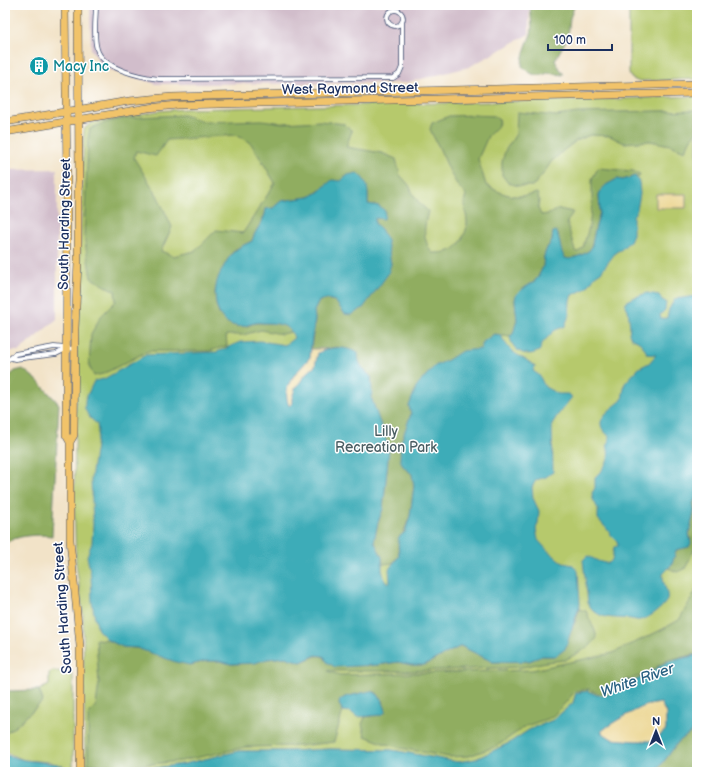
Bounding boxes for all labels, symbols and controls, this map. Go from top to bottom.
scale bar [548,26,612,52]
text: 100 m [554,33,586,48]
building icon: Macy Inc [28,55,50,77]
place label: Macy Inc [53,58,109,75]
street label: West Raymond Street [281,79,419,98]
street label: South Harding Street [55,157,74,290]
park label: Lilly Recreation Park [335,423,437,456]
street label: South Harding Street [49,541,76,674]
water label: White River [598,659,678,702]
north arrow [636,711,676,751]
text: N [652,715,660,728]

